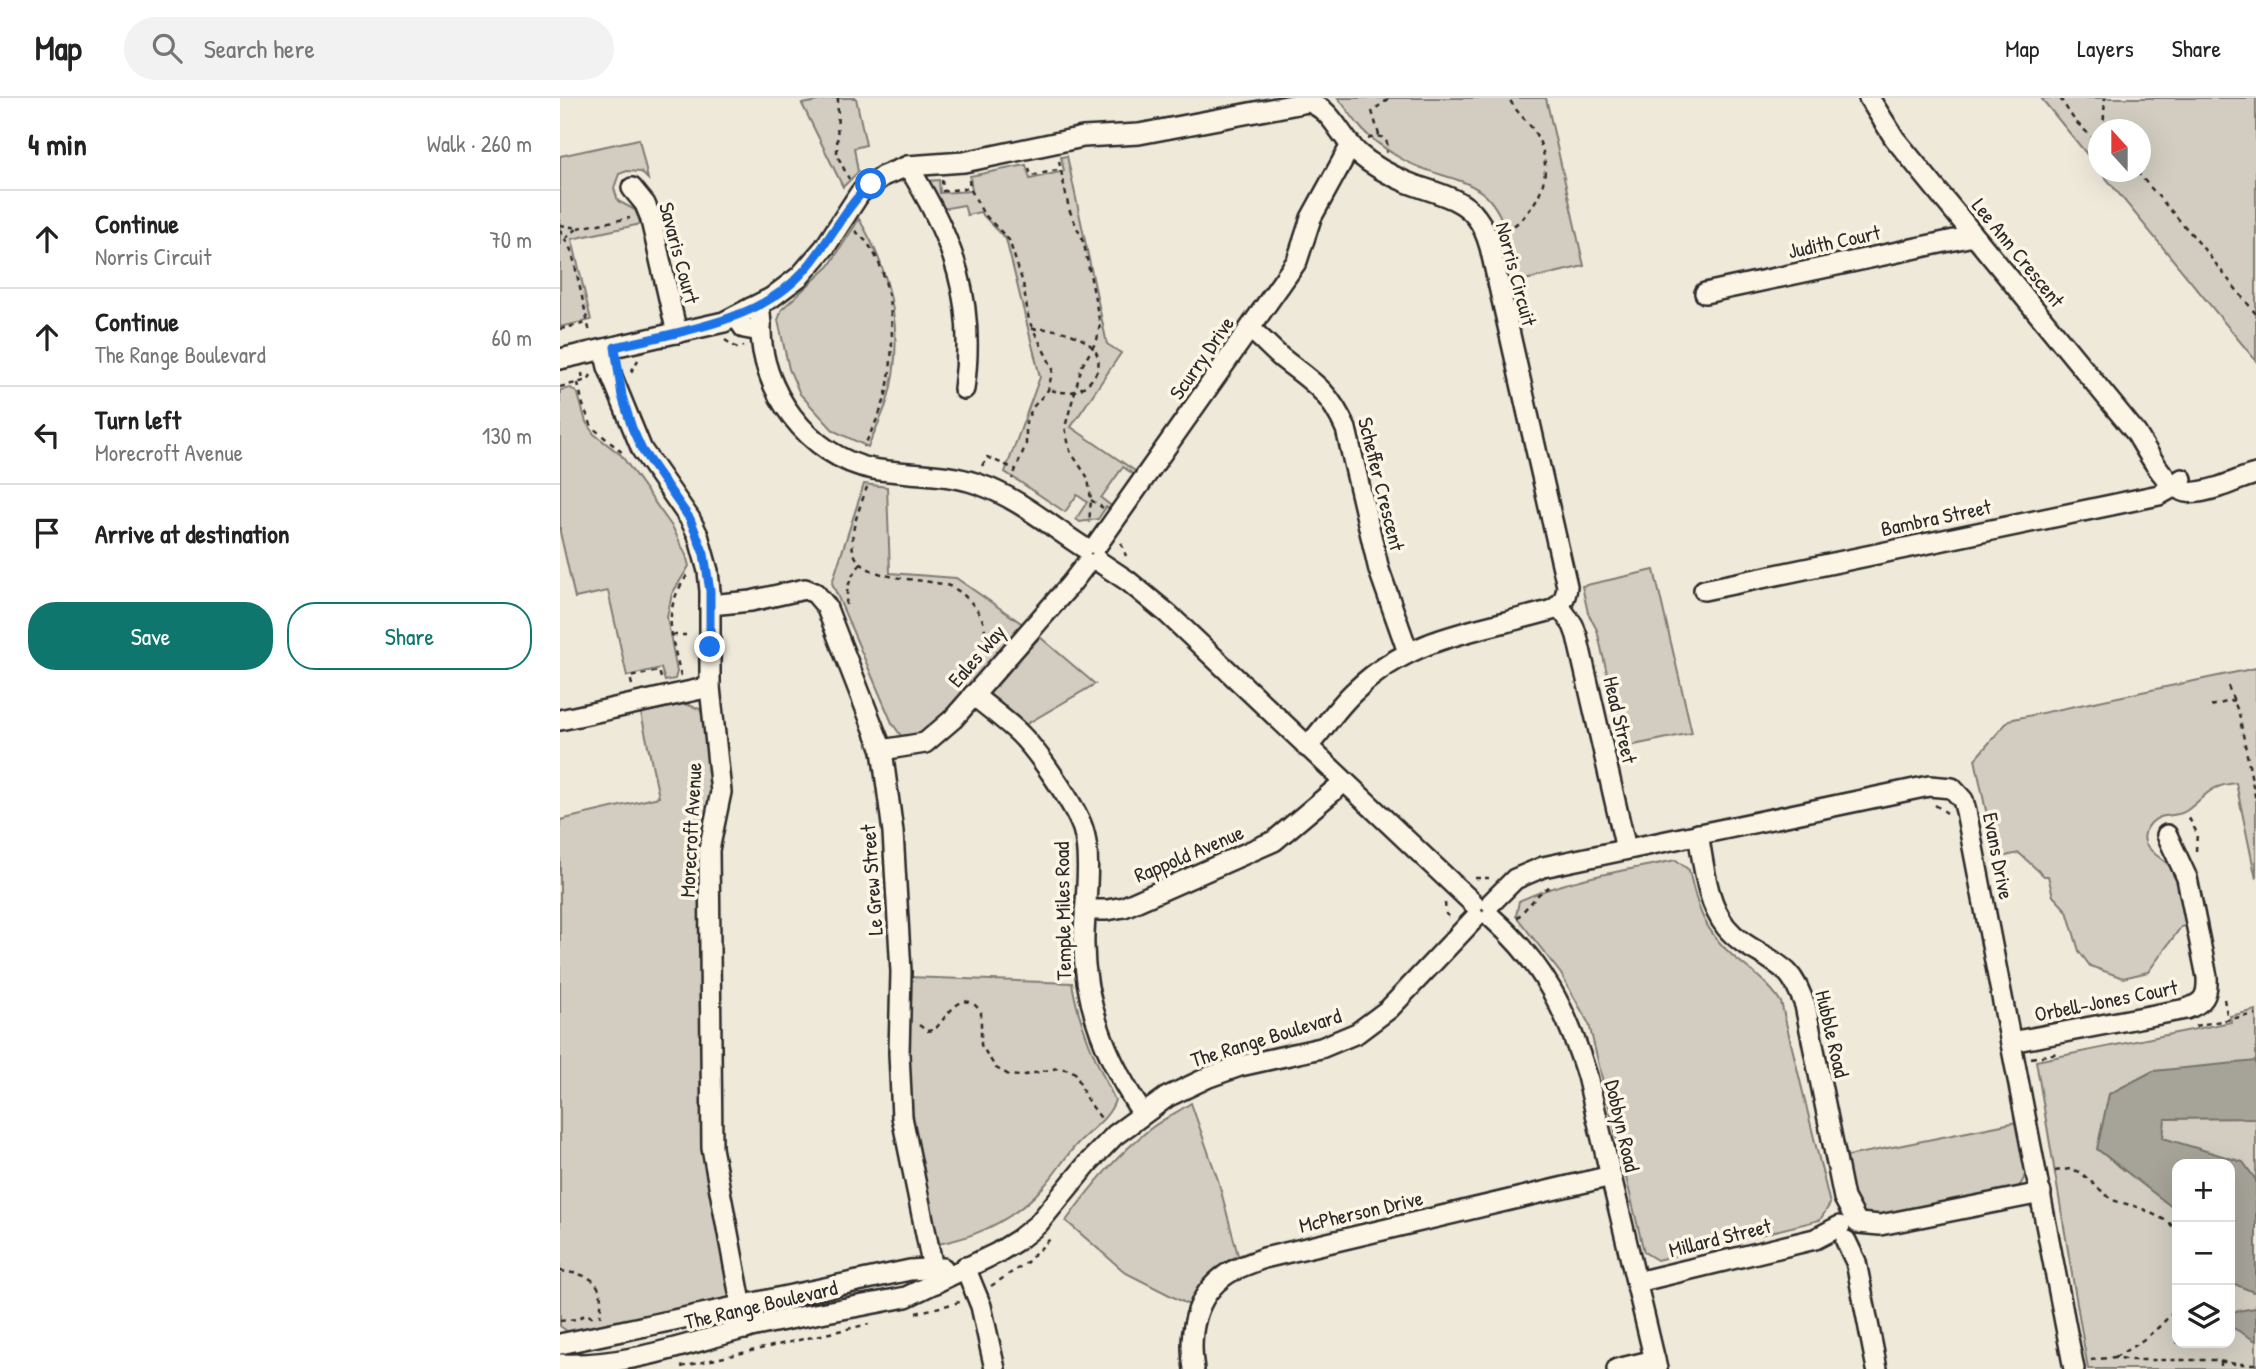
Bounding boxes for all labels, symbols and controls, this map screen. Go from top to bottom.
search box [124,17,614,80]
text: Map [35,26,82,70]
icon: search [148,29,186,67]
text: Search here [204,31,315,66]
text: Map [2005,32,2039,64]
text: Layers [2077,32,2134,64]
text: Share [2172,32,2221,64]
north arrow [2088,119,2151,182]
text: 4 min [28,124,87,164]
text: Walk · 260 m [427,128,532,159]
route start [855,168,886,199]
street label: Lee Ann Crescent [1965,192,2072,314]
street label: Savaris Court [652,199,707,308]
text: Continue [95,206,179,241]
street label: Judith Court [1785,217,1883,265]
street label: Norris Circuit [1489,219,1544,330]
icon: ahead [28,220,66,258]
text: 70 m [489,224,532,255]
text: Norris Circuit [95,241,211,272]
text: Continue [95,304,179,339]
street label: Scurry Drive [1162,310,1241,405]
icon: ahead [28,318,66,356]
text: 60 m [492,322,532,353]
text: The Range Boulevard [95,339,266,370]
text: Turn left [95,402,181,437]
street label: Scheffer Crescent [1351,414,1412,554]
icon: left [28,416,66,454]
text: 130 m [482,420,532,451]
text: Morecroft Avenue [95,437,243,468]
street label: Bambra Street [1878,492,1994,543]
icon: arrive [28,514,66,552]
text: Arrive at destination [95,516,290,551]
button: Save [28,602,273,670]
button: Share [287,602,532,670]
street label: Eales Way [941,618,1012,693]
route end [694,631,725,662]
street label: Head Street [1596,674,1645,767]
street label: Morecroft Avenue [672,762,709,898]
street label: Evans Drive [1976,810,2021,902]
street label: Rappold Avenue [1130,818,1248,890]
street label: Le Grew Street [853,823,890,936]
street label: Temple Miles Road [1047,841,1078,981]
street label: Orbell-Jones Court [2032,972,2181,1029]
street label: Hubble Road [1808,987,1857,1080]
street label: The Range Boulevard [1187,1001,1345,1074]
street label: Dobbyn Road [1598,1077,1647,1175]
map controls [2172,1159,2235,1348]
button: + [2172,1159,2235,1222]
street label: McPherson Drive [1296,1183,1426,1240]
street label: Millard Street [1666,1211,1775,1264]
button: − [2172,1222,2235,1285]
street label: The Range Boulevard [682,1273,840,1336]
button: layers [2172,1285,2235,1348]

